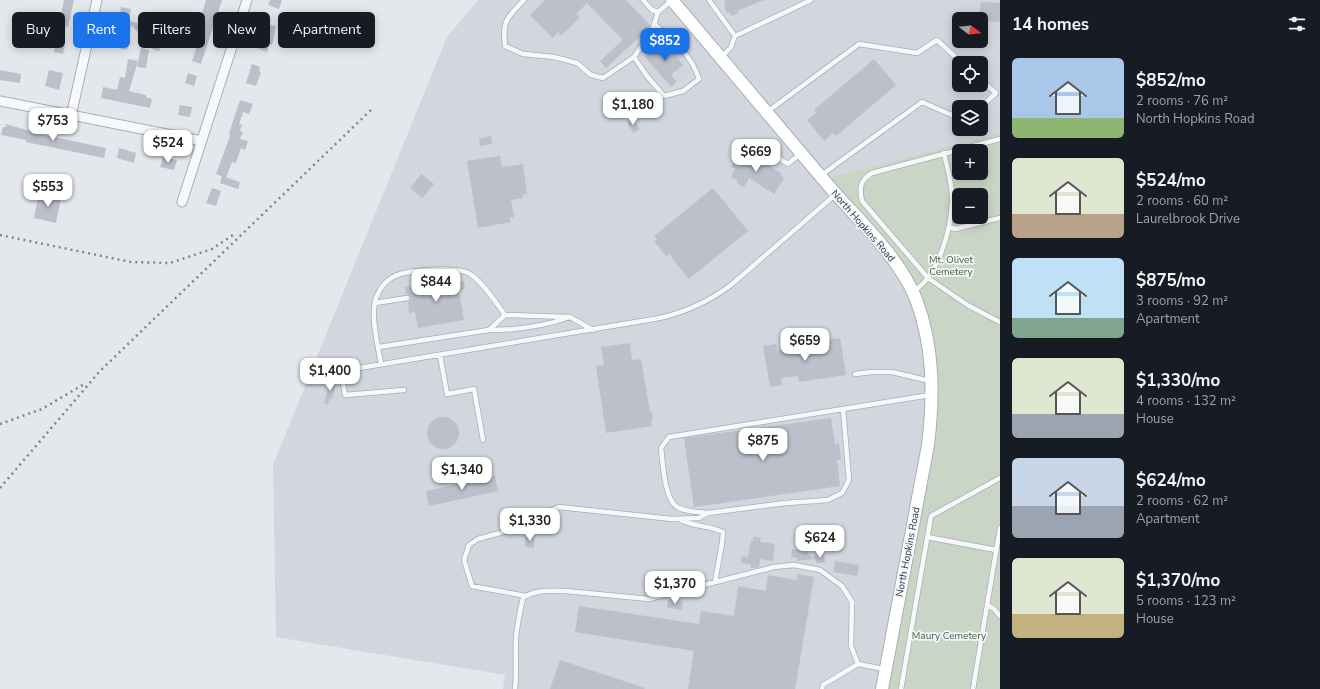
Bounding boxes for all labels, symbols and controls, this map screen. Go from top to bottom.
chip: Buy [12,12,65,48]
chip: Rent [73,12,130,48]
chip: Filters [138,12,205,48]
chip: New [213,12,270,48]
chip: Apartment [278,12,375,48]
north arrow [952,12,988,48]
map controls [952,12,988,224]
text: 14 homes [1012,13,1089,36]
icon: filters [1286,13,1308,35]
pin: $852 [641,28,689,62]
text: $852 [649,32,681,50]
button: locate [952,56,988,92]
text: $852/mo [1136,69,1206,92]
icon: home [1044,74,1092,122]
pin: $1,180 [600,92,666,126]
text: 2 rooms · 76 m² [1136,92,1228,110]
text: $1,180 [612,96,654,114]
button: layers [952,100,988,136]
pin: $753 [29,108,77,142]
text: North Hopkins Road [1136,110,1255,128]
text: $753 [37,112,69,130]
pin: $524 [144,130,192,164]
text: $524 [152,134,184,152]
pin: $669 [732,139,780,173]
text: $669 [740,143,772,161]
button: + [952,144,988,180]
text: $524/mo [1136,169,1206,192]
pin: $553 [24,174,72,208]
icon: home [1044,174,1092,222]
text: $553 [32,178,64,196]
street label: North Hopkins Road [828,187,898,265]
button: − [952,188,988,224]
text: 2 rooms · 60 m² [1136,192,1228,210]
text: Laurelbrook Drive [1136,210,1240,228]
park label: Mt. Olivet Cemetery [929,253,974,279]
pin: $844 [412,269,460,303]
text: $875/mo [1136,269,1206,292]
text: $844 [420,273,452,291]
icon: home [1044,274,1092,322]
text: 3 rooms · 92 m² [1136,292,1228,310]
text: Apartment [1136,310,1199,328]
pin: $659 [781,328,829,362]
text: $659 [789,332,821,350]
pin: $1,400 [297,358,363,392]
text: $1,400 [309,362,351,380]
text: $1,330/mo [1136,369,1220,392]
icon: home [1044,374,1092,422]
text: 4 rooms · 132 m² [1136,392,1236,410]
text: House [1136,410,1174,428]
pin: $875 [739,428,787,462]
text: $875 [747,432,779,450]
pin: $1,340 [429,457,495,491]
text: $1,340 [441,461,483,479]
text: $624/mo [1136,469,1206,492]
icon: home [1044,474,1092,522]
text: 2 rooms · 62 m² [1136,492,1228,510]
street label: North Hopkins Road [892,506,924,598]
pin: $1,330 [497,508,563,542]
text: Apartment [1136,510,1199,528]
text: $1,330 [509,512,551,530]
pin: $624 [796,525,844,559]
text: $624 [804,529,836,547]
text: $1,370/mo [1136,569,1220,592]
pin: $1,370 [642,571,708,605]
icon: home [1044,574,1092,622]
text: $1,370 [654,575,696,593]
text: 5 rooms · 123 m² [1136,592,1236,610]
text: House [1136,610,1174,628]
park label: Maury Cemetery [912,629,987,643]

